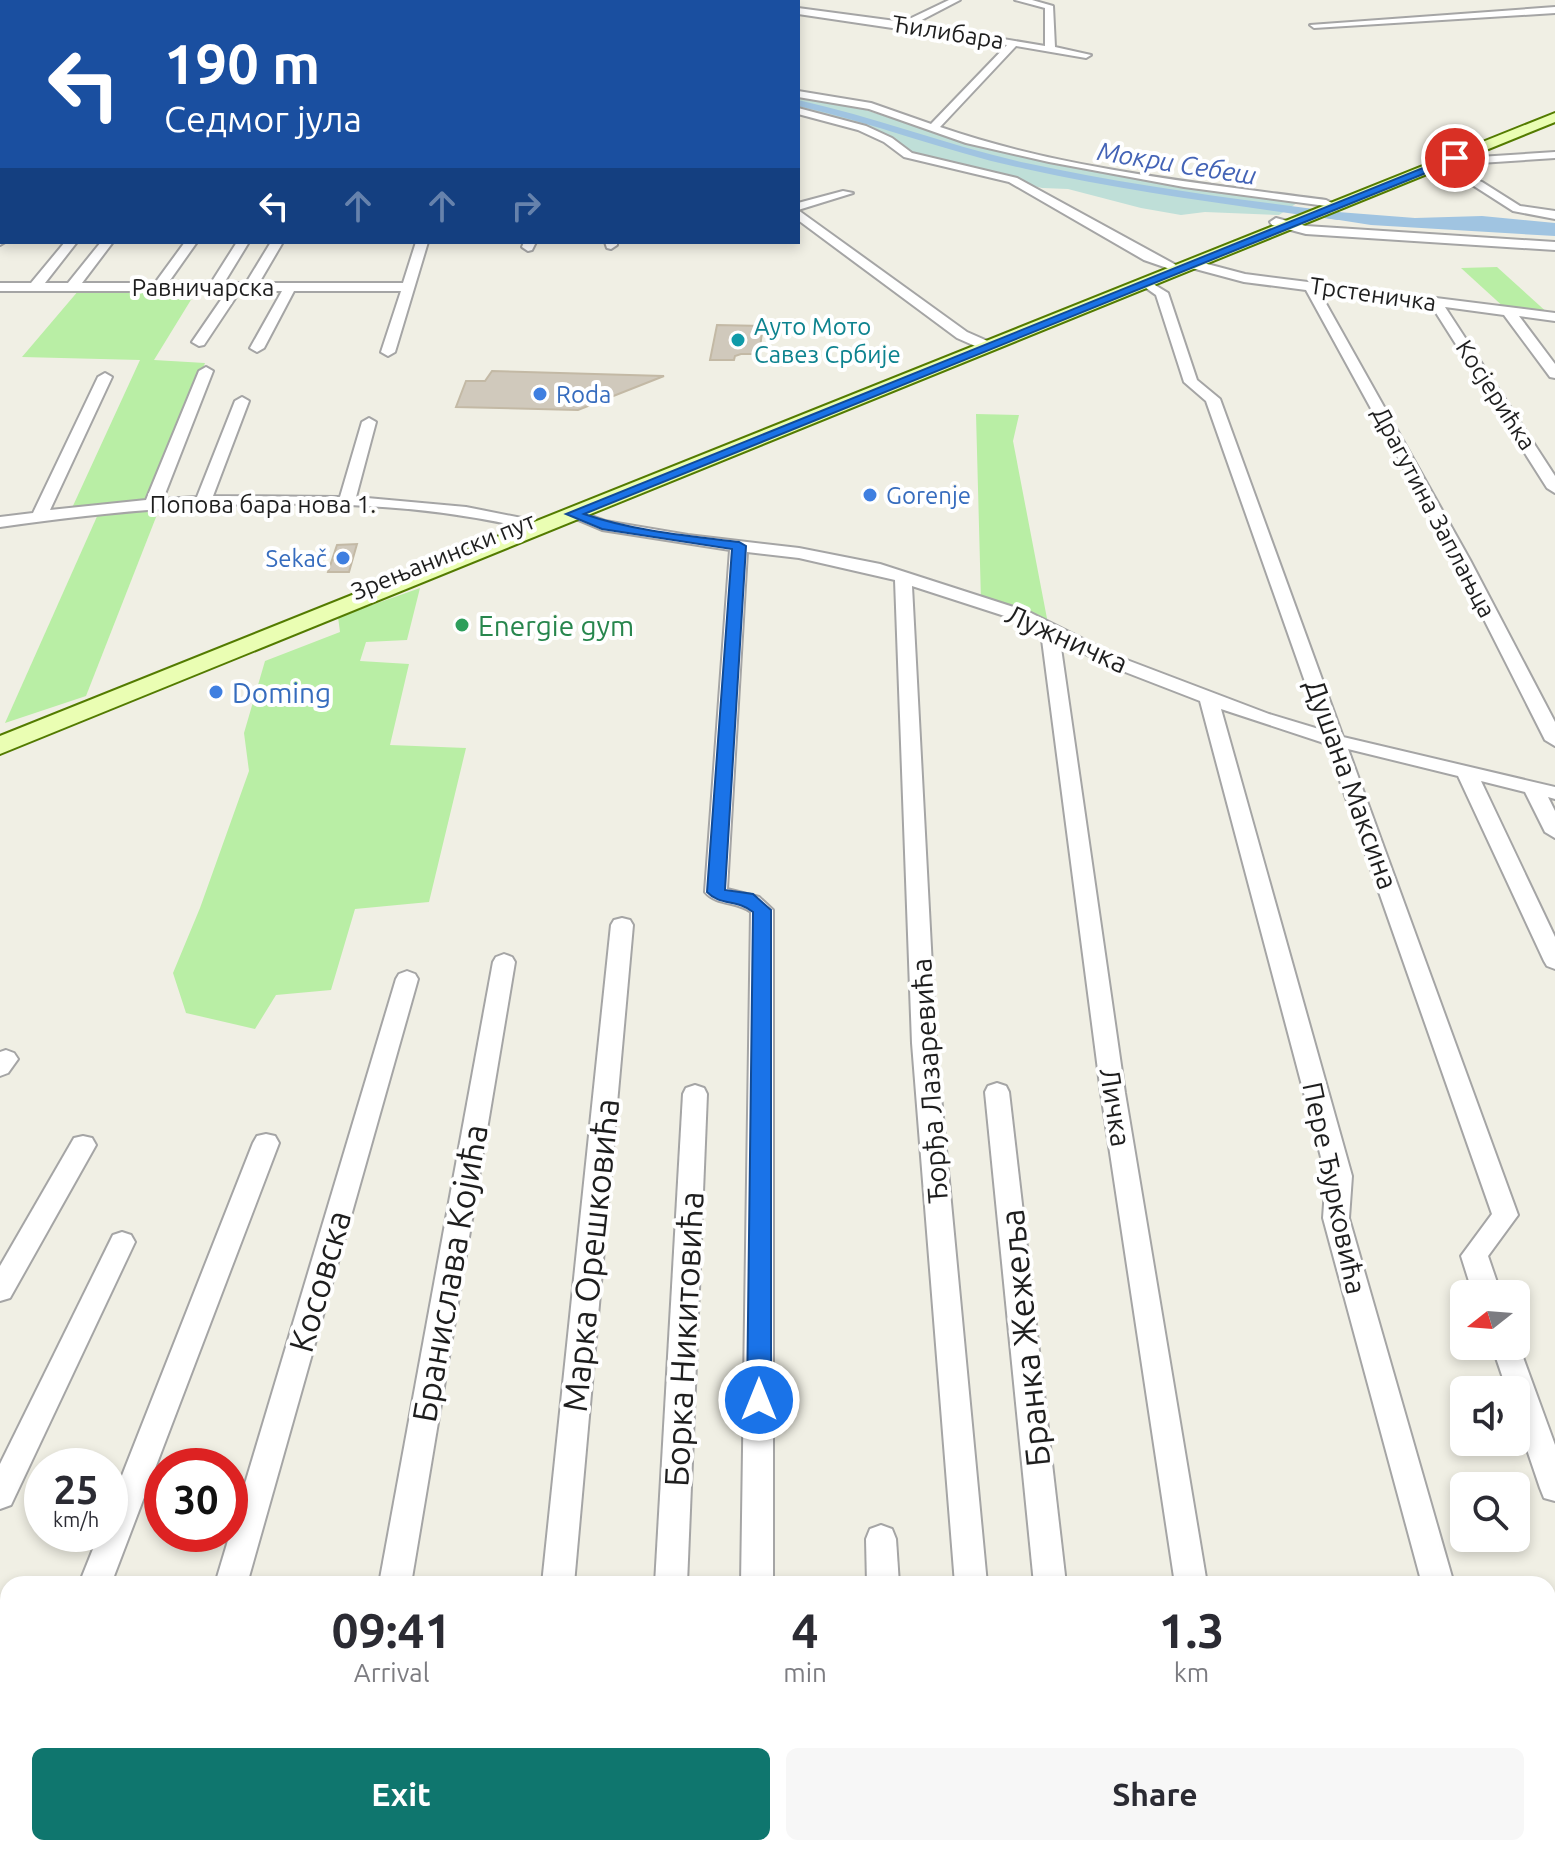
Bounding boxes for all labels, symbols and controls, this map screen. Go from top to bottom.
street label: Ћилибара [890,10,1006,54]
icon: left [32,32,136,136]
text: 190 m [164,32,320,95]
text: Седмог јула [164,98,362,139]
pin [1421,124,1489,192]
water label: Мокри Себеш [1095,136,1259,190]
icon: arrive [1433,136,1477,180]
icon: left [252,184,296,228]
icon: ahead [336,184,380,228]
icon: ahead [420,184,464,228]
icon: right [504,184,548,228]
street label: Трстеничка [1308,272,1438,316]
street label: Равничарска [132,274,274,301]
place label: Ауто Мото Савез Србије [754,313,901,368]
marker: Ауто Мото Савез Србије [729,331,747,349]
street label: Косјерићка [1451,335,1541,455]
place label: Roda [556,381,611,408]
marker: Roda [531,385,549,403]
street label: Драгутина Заплањца [1367,402,1501,622]
place label: Gorenje [886,482,971,509]
marker: Gorenje [861,486,879,504]
street label: Попова бара нова 1. [150,491,376,518]
street label: Зрењанински пут [347,507,539,605]
place label: Sekač [266,545,327,572]
marker: Sekač [334,549,352,567]
street label: Лужничка [1001,597,1133,679]
place label: Energie gym [478,610,634,641]
marker: Energie gym [453,616,471,634]
street label: Душана Максина [1300,675,1404,893]
place label: Doming [232,677,331,708]
marker: Doming [207,683,225,701]
street label: Ђорђа Лазаревића [905,957,953,1205]
street label: Личка [1094,1065,1138,1149]
street label: Пере Ђурковића [1297,1079,1373,1297]
street label: Марка Орешковића [555,1096,625,1414]
street label: Бранислава Којића [404,1121,494,1425]
street label: Борка Никитовића [656,1190,710,1488]
street label: Косовска [281,1206,357,1356]
street label: Бранка Жежеља [992,1208,1056,1468]
north arrow [1450,1280,1530,1360]
map controls [1450,1280,1530,1552]
position arrow [717,1358,801,1442]
button: sound [1450,1376,1530,1456]
speed limit sign: 30 [144,1448,248,1552]
text: 25 [53,1467,99,1512]
button: search [1450,1472,1530,1552]
text: km/h [53,1508,99,1531]
text: 09:41 [332,1603,452,1657]
text: 4 [792,1603,819,1657]
text: 1.3 [1158,1603,1224,1657]
text: Arrival [354,1658,429,1687]
text: min [783,1658,827,1687]
text: km [1174,1658,1209,1687]
button: Exit [32,1748,770,1840]
button: Share [786,1748,1524,1840]

